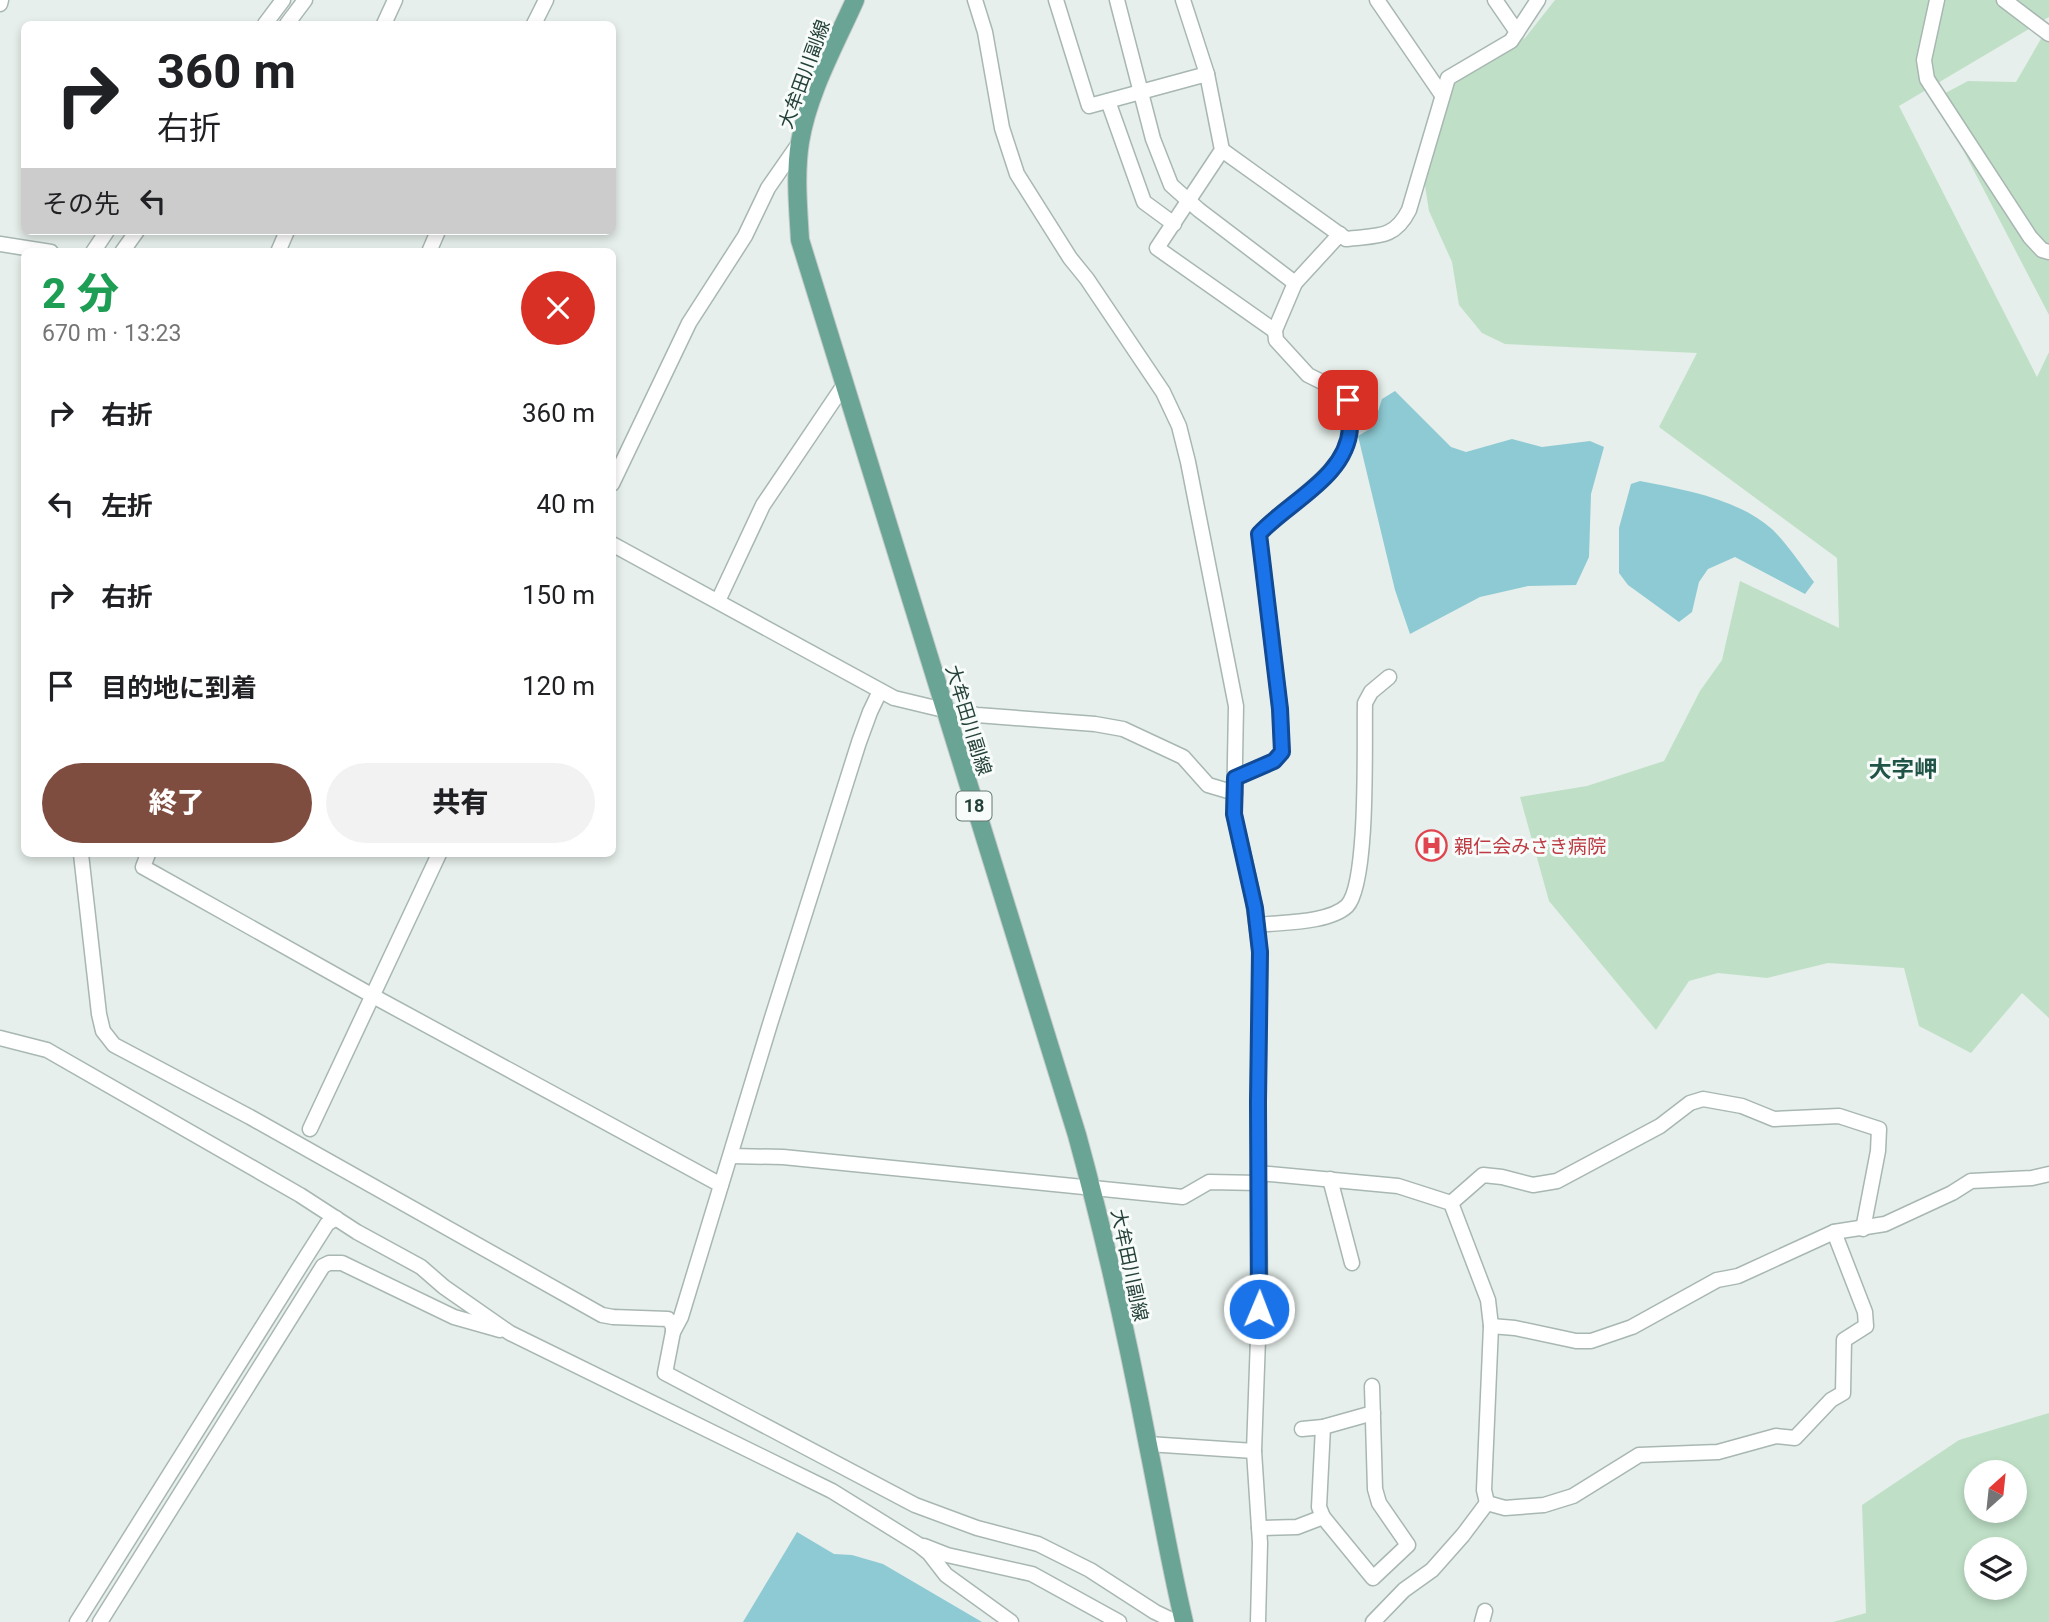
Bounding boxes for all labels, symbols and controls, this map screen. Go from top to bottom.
street label: 大牟田川副線 [774,17,835,132]
text: 360 m [157,43,296,100]
icon: right [42,49,133,140]
text: 右折 [157,109,221,147]
icon: left [134,182,172,220]
text: その先 [42,189,120,219]
text: 2 分 [42,269,119,318]
button: close [521,271,595,345]
text: 670 m · 13:23 [42,320,181,347]
pin [1318,370,1378,430]
icon: arrive [1329,381,1367,419]
icon: right [42,394,80,432]
text: 360 m [522,398,595,428]
text: 右折 [101,400,153,430]
icon: left [42,485,80,523]
text: 40 m [537,489,595,519]
text: 左折 [101,491,153,521]
icon: right [42,576,80,614]
text: 150 m [522,580,595,610]
text: 右折 [101,582,153,612]
street label: 大牟田川副線 [941,662,996,778]
icon: arrive [42,667,80,705]
text: 120 m [522,671,595,701]
text: 目的地に到着 [101,673,257,703]
district label: 大字岬 [1869,756,1938,783]
button: 終了 [42,763,312,843]
button: 共有 [326,763,595,843]
road number: 18 [956,792,992,820]
hospital icon: 親仁会みさき病院 [1414,829,1448,863]
place label: 親仁会みさき病院 [1454,835,1606,858]
street label: 大牟田川副線 [1106,1207,1153,1323]
position arrow [1222,1272,1296,1346]
north arrow [1964,1460,2026,1522]
map controls [1964,1460,2027,1600]
button: layers [1964,1537,2027,1600]

